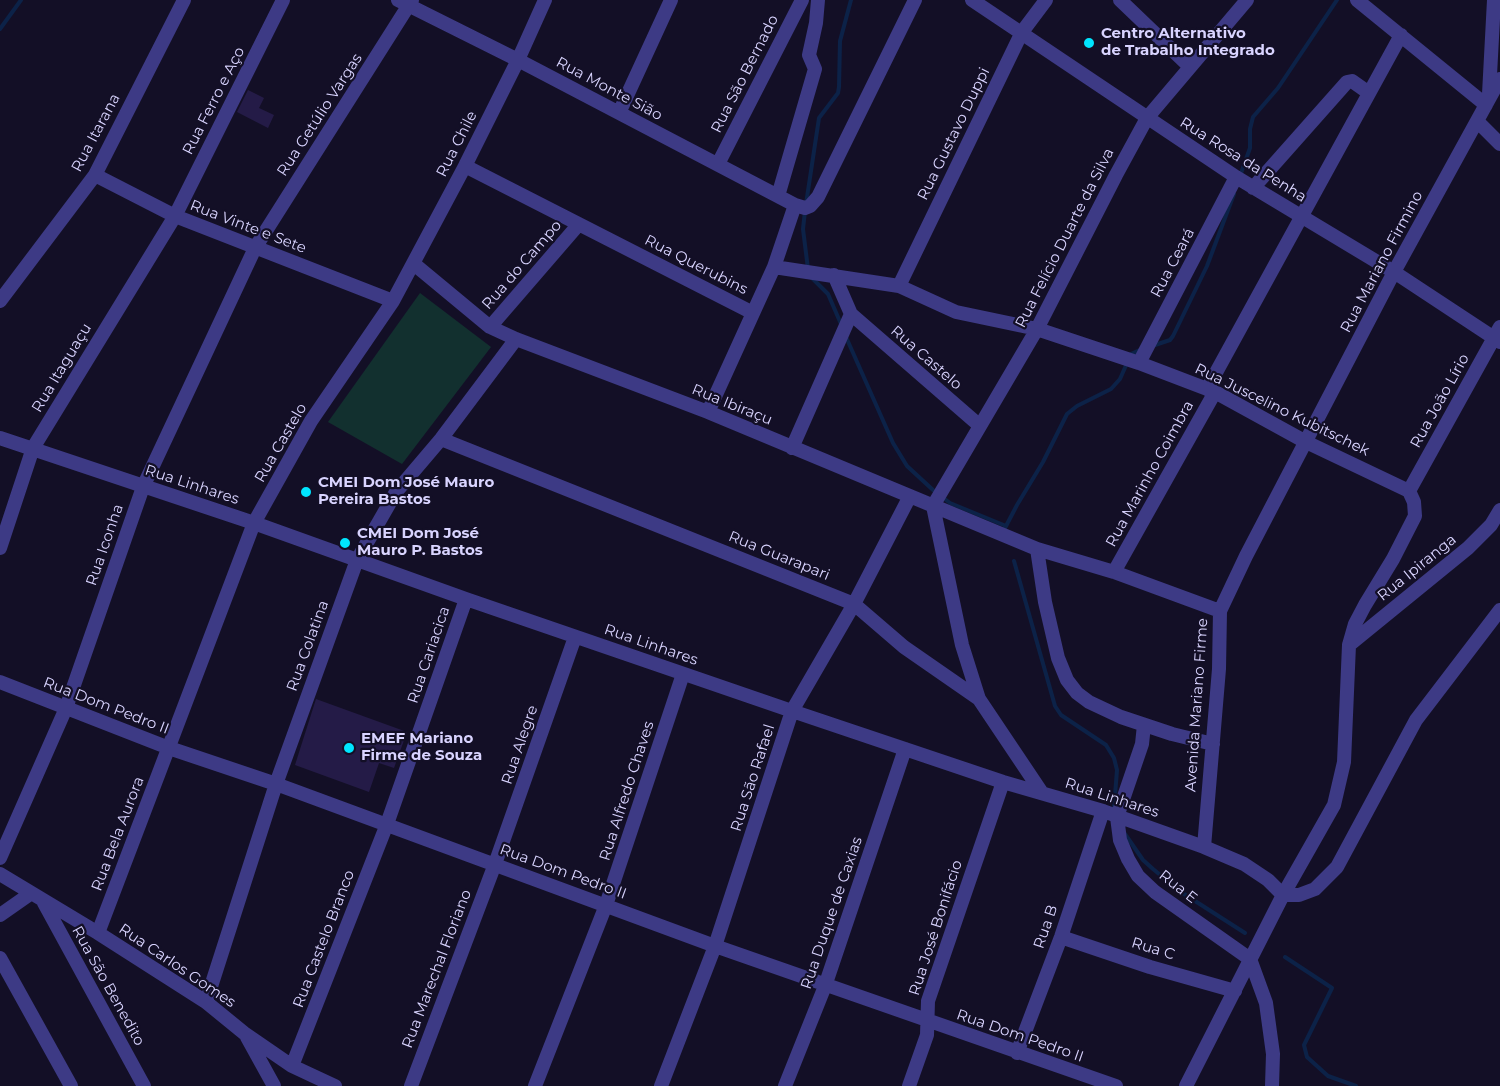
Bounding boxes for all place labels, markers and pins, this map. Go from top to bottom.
place label: Centro Alternativo de Trabalho Integrado [1101,25,1275,60]
marker: Centro Alternativo de Trabalho Integrado [1082,36,1096,50]
place label: CMEI Dom José Mauro Pereira Bastos [318,474,494,509]
marker: CMEI Dom José Mauro Pereira Bastos [299,485,313,499]
place label: CMEI Dom José Mauro P. Bastos [357,525,483,560]
marker: CMEI Dom José Mauro P. Bastos [338,536,352,550]
place label: EMEF Mariano Firme de Souza [361,730,482,765]
marker: EMEF Mariano Firme de Souza [342,741,356,755]

